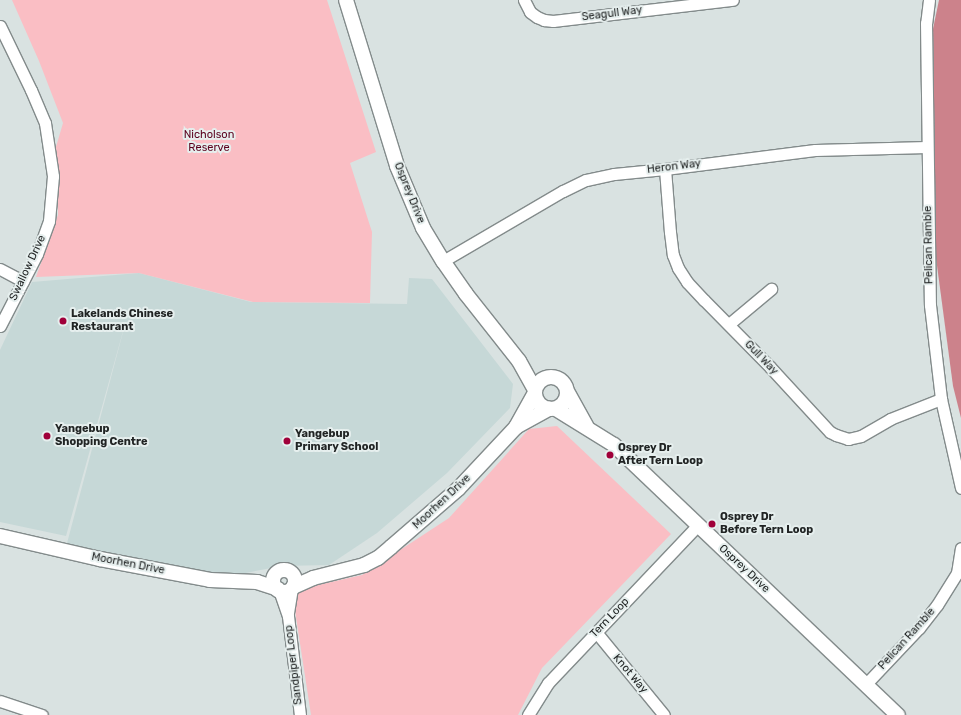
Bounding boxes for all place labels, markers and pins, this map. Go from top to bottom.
place label: Lakelands Chinese Restaurant [71,308,173,334]
marker: Lakelands Chinese Restaurant [58,316,68,326]
place label: Yangebup Shopping Centre [55,423,147,449]
place label: Yangebup Primary School [295,428,379,454]
marker: Yangebup Shopping Centre [42,431,52,441]
marker: Yangebup Primary School [282,436,292,446]
place label: Osprey Dr After Tern Loop [618,442,703,468]
marker: Osprey Dr After Tern Loop [605,450,615,460]
place label: Osprey Dr Before Tern Loop [720,511,813,537]
marker: Osprey Dr Before Tern Loop [707,519,717,529]

